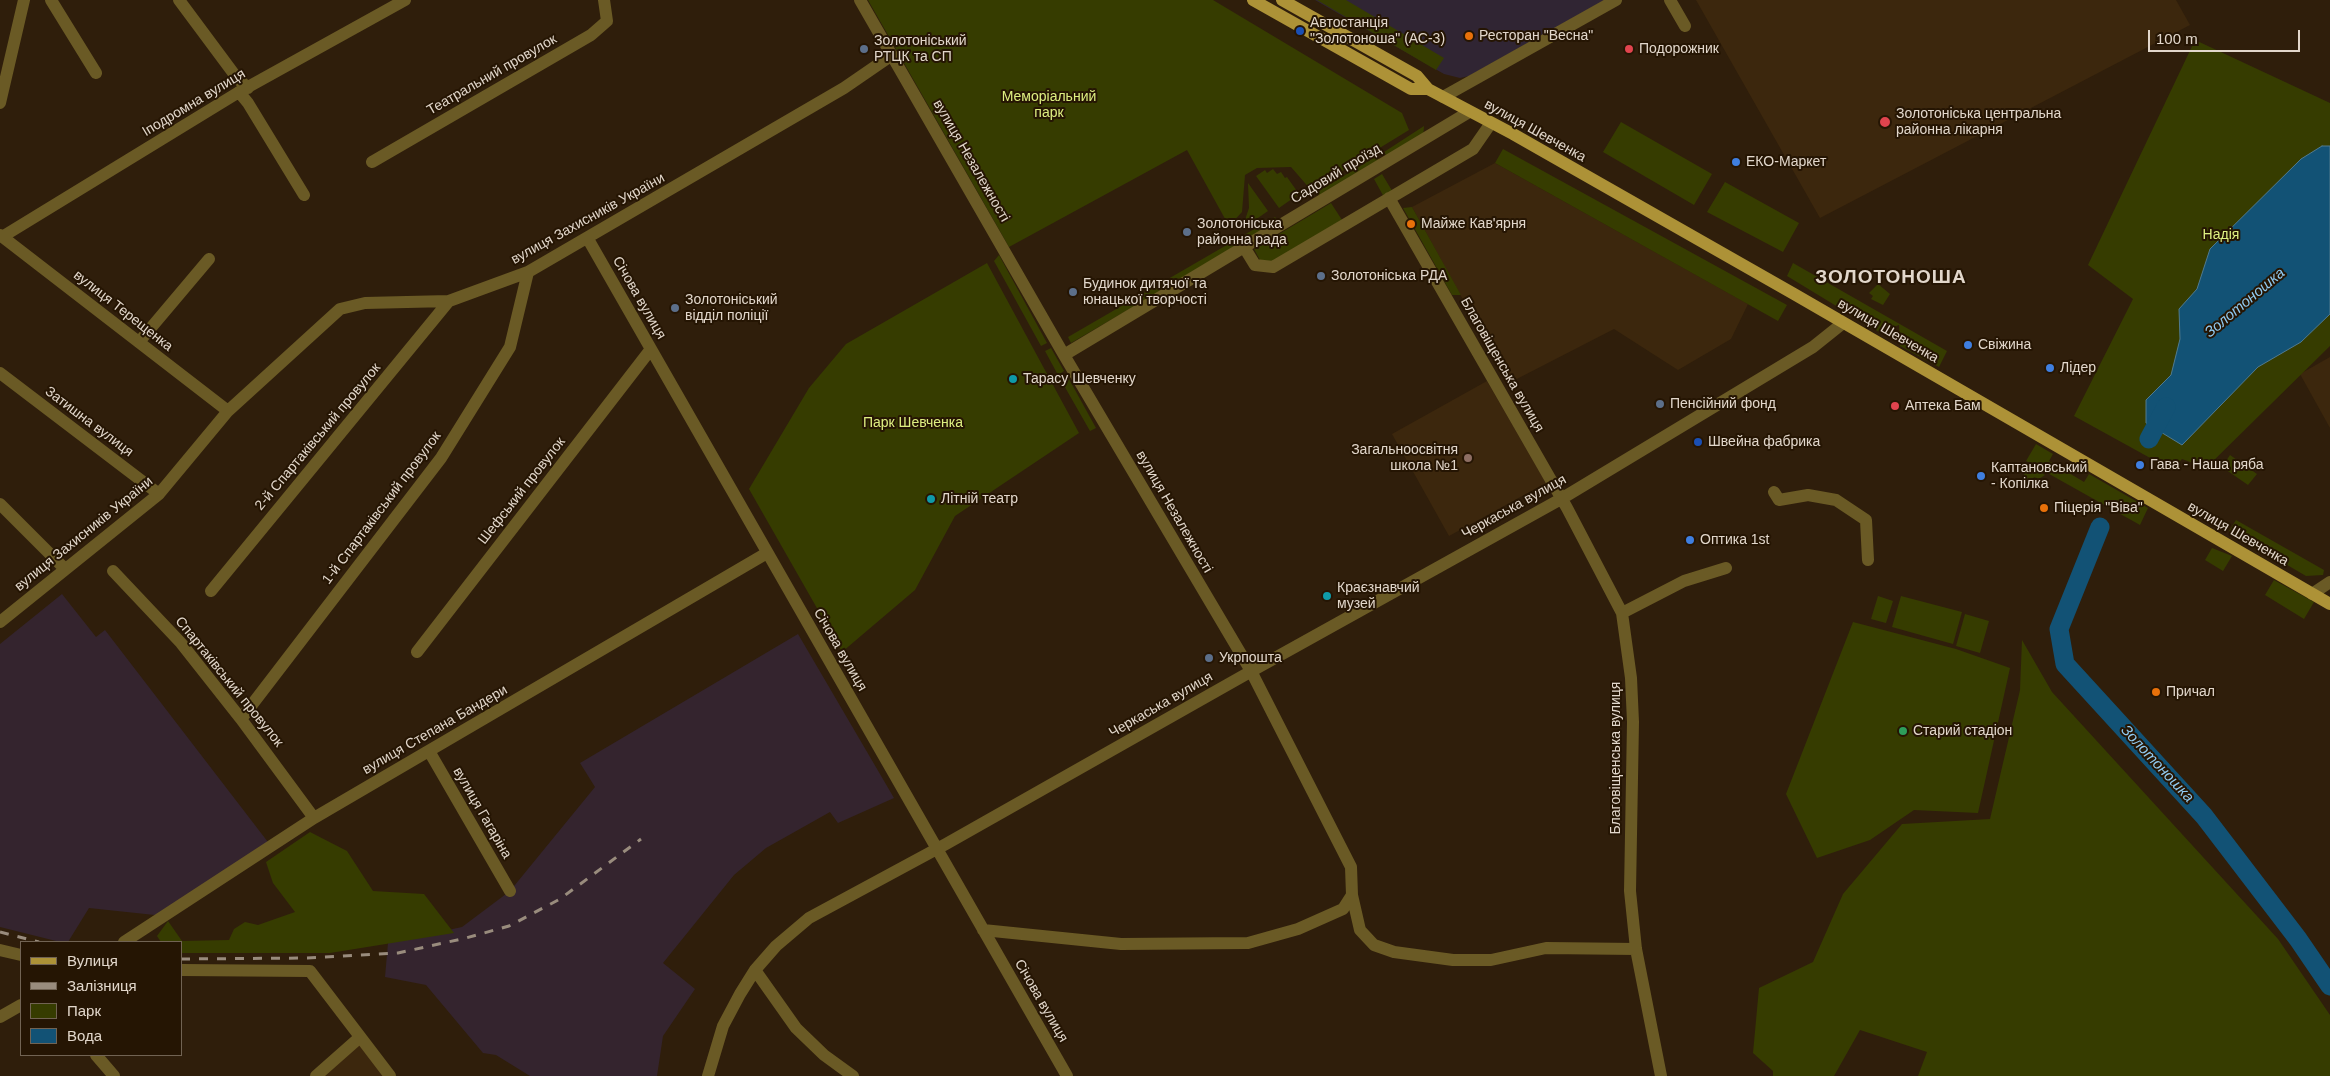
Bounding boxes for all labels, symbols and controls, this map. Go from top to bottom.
place label: Автостанція "Золотоноша" (АС-3) [1310,15,1445,48]
scale bar [2150,20,2302,52]
marker: Автостанція "Золотоноша" (АС-3) [1294,25,1306,37]
place label: Ресторан "Весна" [1479,28,1593,44]
marker: Ресторан "Весна" [1463,30,1475,42]
text: 100 m [2156,30,2198,47]
street label: Театральний провулок [424,31,560,119]
place label: Золотоніський РТЦК та СП [874,33,967,65]
place label: Подорожник [1639,41,1719,57]
marker: Золотоніський РТЦК та СП [858,43,870,55]
marker: Подорожник [1623,43,1635,55]
street label: Іподромна вулиця [139,66,249,140]
park label: Меморіальний парк [1002,89,1096,121]
street label: вулиця Шевченка [1481,96,1589,166]
street label: вулиця Незалежності [929,97,1013,225]
place label: Золотоніська центральна районна лікарня [1896,106,2061,138]
marker: Золотоніська центральна районна лікарня [1878,115,1892,129]
street label: Садовий проїзд [1288,140,1384,208]
place label: ЕКО-Маркет [1746,154,1826,170]
marker: ЕКО-Маркет [1730,156,1742,168]
street label: вулиця Захисників України [508,170,668,268]
place label: Золотоніська районна рада [1197,216,1287,248]
place label: Майже Кав'ярня [1421,216,1526,232]
marker: Майже Кав'ярня [1405,218,1417,230]
marker: Золотоніська районна рада [1181,226,1193,238]
park label: Надія [2203,227,2239,243]
street label: Січова вулиця [609,254,669,342]
water label: Золотоношка [2201,264,2289,342]
street label: вулиця Терещенка [70,267,176,355]
district label: ЗОЛОТОНОША [1814,267,1968,289]
place label: Золотоніська РДА [1331,268,1447,284]
marker: Золотоніська РДА [1315,270,1327,282]
place label: Будинок дитячої та юнацької творчості [1083,276,1207,308]
marker: Будинок дитячої та юнацької творчості [1067,286,1079,298]
place label: Золотоніський відділ поліції [685,292,778,324]
street label: Благовіщенська вулиця [1457,295,1547,435]
street label: вулиця Шевченка [1835,295,1941,367]
marker: Золотоніський відділ поліції [669,302,681,314]
place label: Свіжина [1978,337,2031,353]
marker: Свіжина [1962,339,1974,351]
street label: 2-й Спартаківський провулок [252,360,384,514]
place label: Лідер [2060,360,2096,376]
marker: Лідер [2044,362,2056,374]
place label: Тарасу Шевченку [1023,371,1136,387]
marker: Тарасу Шевченку [1007,373,1019,385]
street label: Затишна вулиця [42,383,136,461]
place label: Пенсійний фонд [1670,396,1776,412]
marker: Пенсійний фонд [1654,398,1666,410]
place label: Аптека Бам [1905,398,1981,414]
marker: Аптека Бам [1889,400,1901,412]
park label: Парк Шевченка [863,415,963,431]
street label: 1-й Спартаківський провулок [319,428,445,588]
street label: Шефський провулок [475,434,569,548]
place label: Швейна фабрика [1708,434,1820,450]
marker: Швейна фабрика [1692,436,1704,448]
place label: Загальноосвітня школа №1 [1351,442,1458,474]
street label: вулиця Незалежності [1132,448,1216,576]
marker: Загальноосвітня школа №1 [1462,452,1474,464]
place label: Гава - Наша ряба [2150,457,2264,473]
marker: Гава - Наша ряба [2134,459,2146,471]
place label: Каптановський - Копілка [1991,460,2087,492]
marker: Каптановський - Копілка [1975,470,1987,482]
street label: Черкаська вулиця [1459,471,1569,543]
street label: вулиця Захисників України [12,473,156,595]
place label: Літній театр [941,491,1018,507]
marker: Літній театр [925,493,937,505]
street label: вулиця Шевченка [2185,498,2291,570]
place label: Піцерія "Віва" [2054,500,2143,516]
marker: Піцерія "Віва" [2038,502,2050,514]
place label: Оптика 1st [1700,532,1769,548]
marker: Оптика 1st [1684,534,1696,546]
place label: Краєзнавчий музей [1337,580,1420,612]
marker: Краєзнавчий музей [1321,590,1333,602]
street label: Січова вулиця [810,606,870,694]
street label: Спартаківський провулок [171,614,287,750]
place label: Укрпошта [1219,650,1282,666]
marker: Укрпошта [1203,652,1215,664]
street label: Черкаська вулиця [1106,668,1216,742]
street label: вулиця Степана Бандери [360,682,510,778]
street label: Благовіщенська вулиця [1608,682,1624,834]
place label: Причал [2166,684,2215,700]
marker: Причал [2150,686,2162,698]
water label: Золотоношка [2117,722,2197,806]
place label: Старий стадіон [1913,723,2012,739]
marker: Старий стадіон [1897,725,1909,737]
street label: вулиця Гагаріна [449,764,515,862]
legend [20,941,182,1056]
text: Вулиця [67,952,118,969]
street label: Січова вулиця [1011,957,1071,1045]
text: Залізниця [67,977,137,994]
text: Парк [67,1002,101,1019]
text: Вода [67,1027,102,1044]

